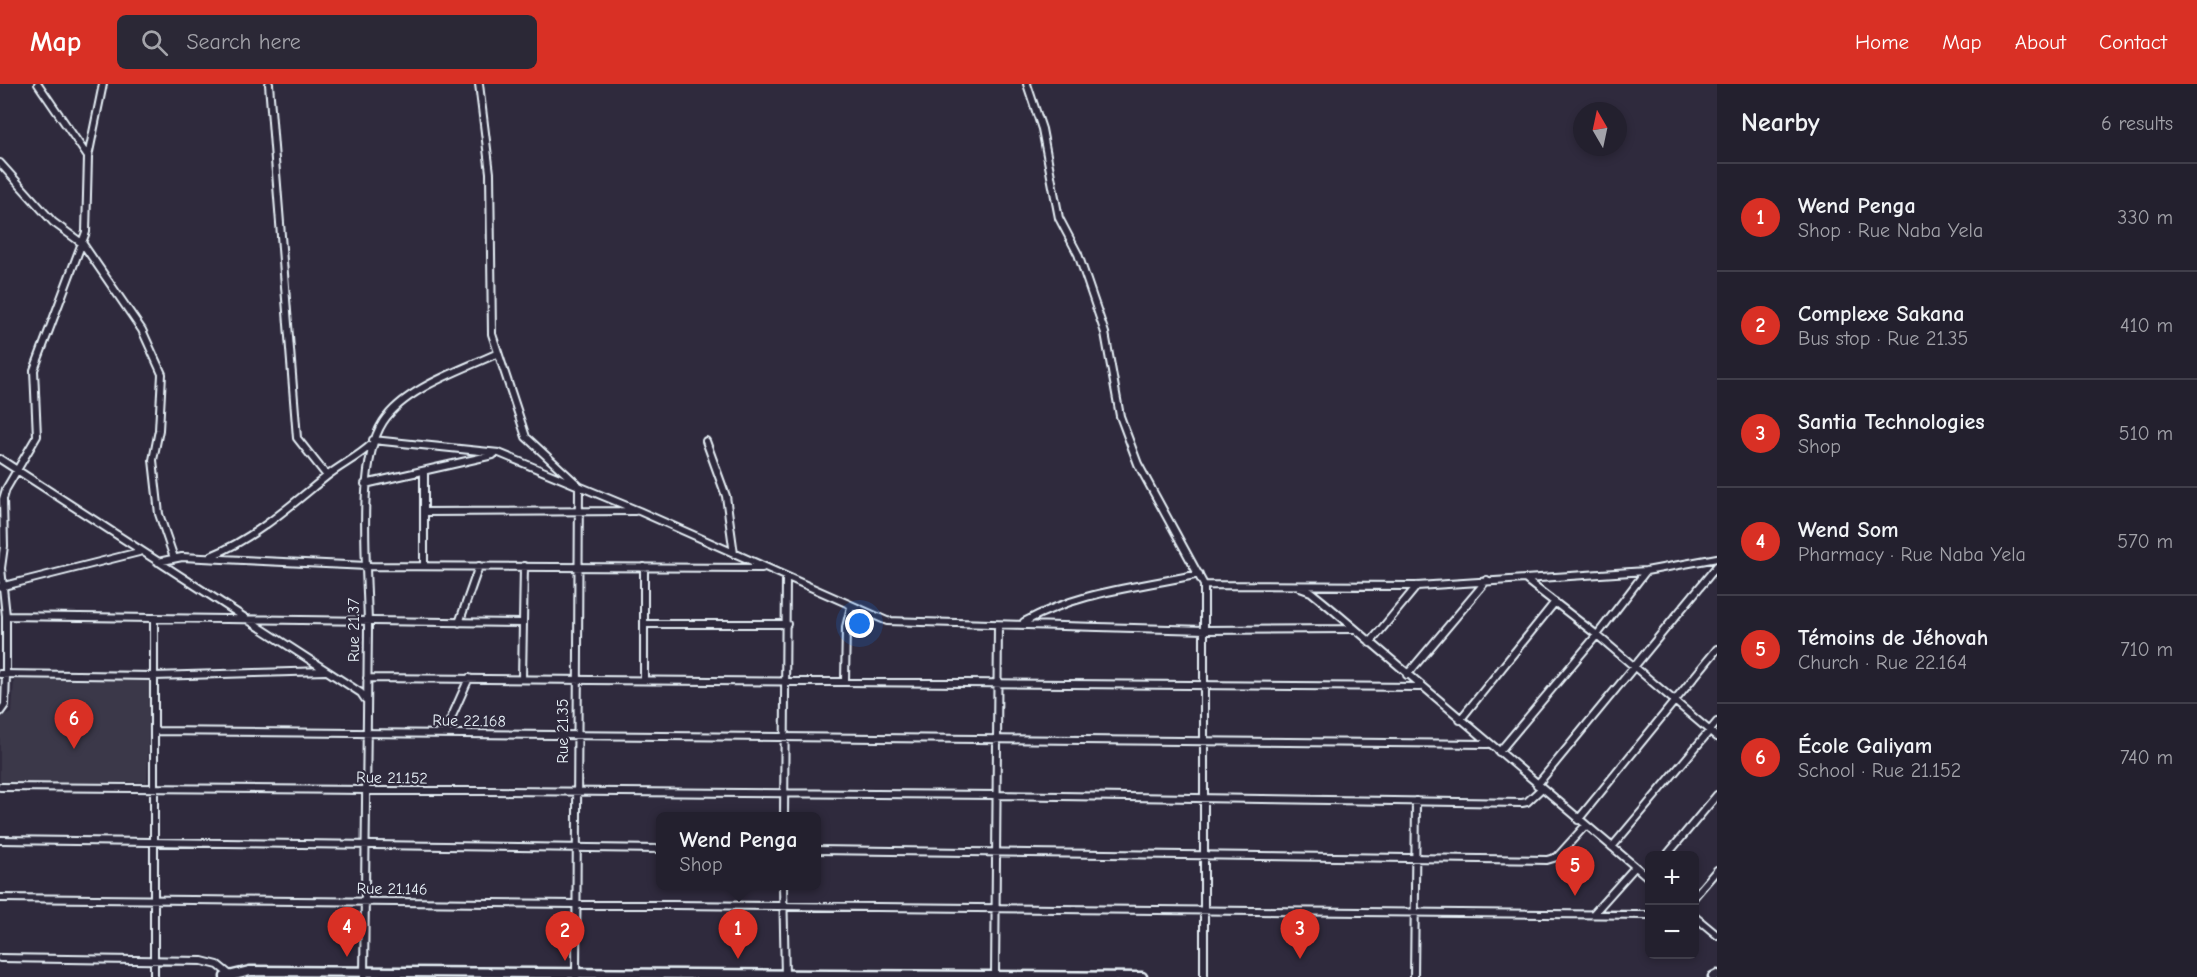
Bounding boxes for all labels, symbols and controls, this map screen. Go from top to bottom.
search box [117,15,537,69]
text: Map [30,26,81,58]
icon: search [138,26,171,59]
text: Search here [186,29,301,55]
text: Home [1855,30,1909,54]
text: Map [1942,30,1982,54]
text: About [2015,30,2066,54]
text: Contact [2099,30,2167,54]
north arrow [1573,102,1627,156]
text: Nearby [1741,108,1820,138]
text: 6 results [2101,112,2173,135]
text: Wend Penga [1798,193,1916,219]
text: 1 [1757,206,1764,229]
text: 330 m [2117,206,2173,229]
text: Shop · Rue Naba Yela [1798,219,1983,242]
text: Complexe Sakana [1798,301,1964,327]
text: 2 [1756,314,1765,337]
text: 410 m [2120,314,2173,337]
text: Bus stop · Rue 21.35 [1798,327,1968,350]
text: Santia Technologies [1798,409,1985,435]
text: 3 [1756,422,1765,445]
text: 510 m [2119,422,2173,445]
text: Shop [1798,435,1841,458]
text: Wend Som [1798,517,1899,543]
text: 4 [1756,530,1765,553]
text: 570 m [2117,530,2173,553]
text: Pharmacy · Rue Naba Yela [1798,543,2026,566]
street label: Rue 21.37 [345,598,363,662]
your location [845,609,874,638]
text: Témoins de Jéhovah [1798,625,1988,651]
text: 5 [1755,638,1766,661]
text: 710 m [2120,638,2173,661]
text: Church · Rue 22.164 [1798,651,1967,674]
street label: Rue 21.35 [554,699,572,764]
pin: 6 [54,700,94,749]
street label: Rue 22.168 [432,711,506,731]
text: École Galiyam [1798,733,1932,759]
text: 6 [1755,746,1766,769]
text: 740 m [2120,746,2173,769]
text: School · Rue 21.152 [1798,759,1961,782]
street label: Rue 21.152 [356,768,428,788]
popup [656,812,821,890]
text: Wend Penga [680,827,797,853]
pin: 5 [1556,846,1594,896]
map controls [1645,851,1699,959]
button: + [1645,851,1699,905]
text: Shop [680,853,723,876]
street label: Rue 21.146 [356,879,428,899]
button: − [1645,905,1699,959]
pin: 4 [328,908,366,957]
pin: 1 [718,910,758,959]
pin: 3 [1280,910,1320,959]
pin: 2 [546,912,584,961]

